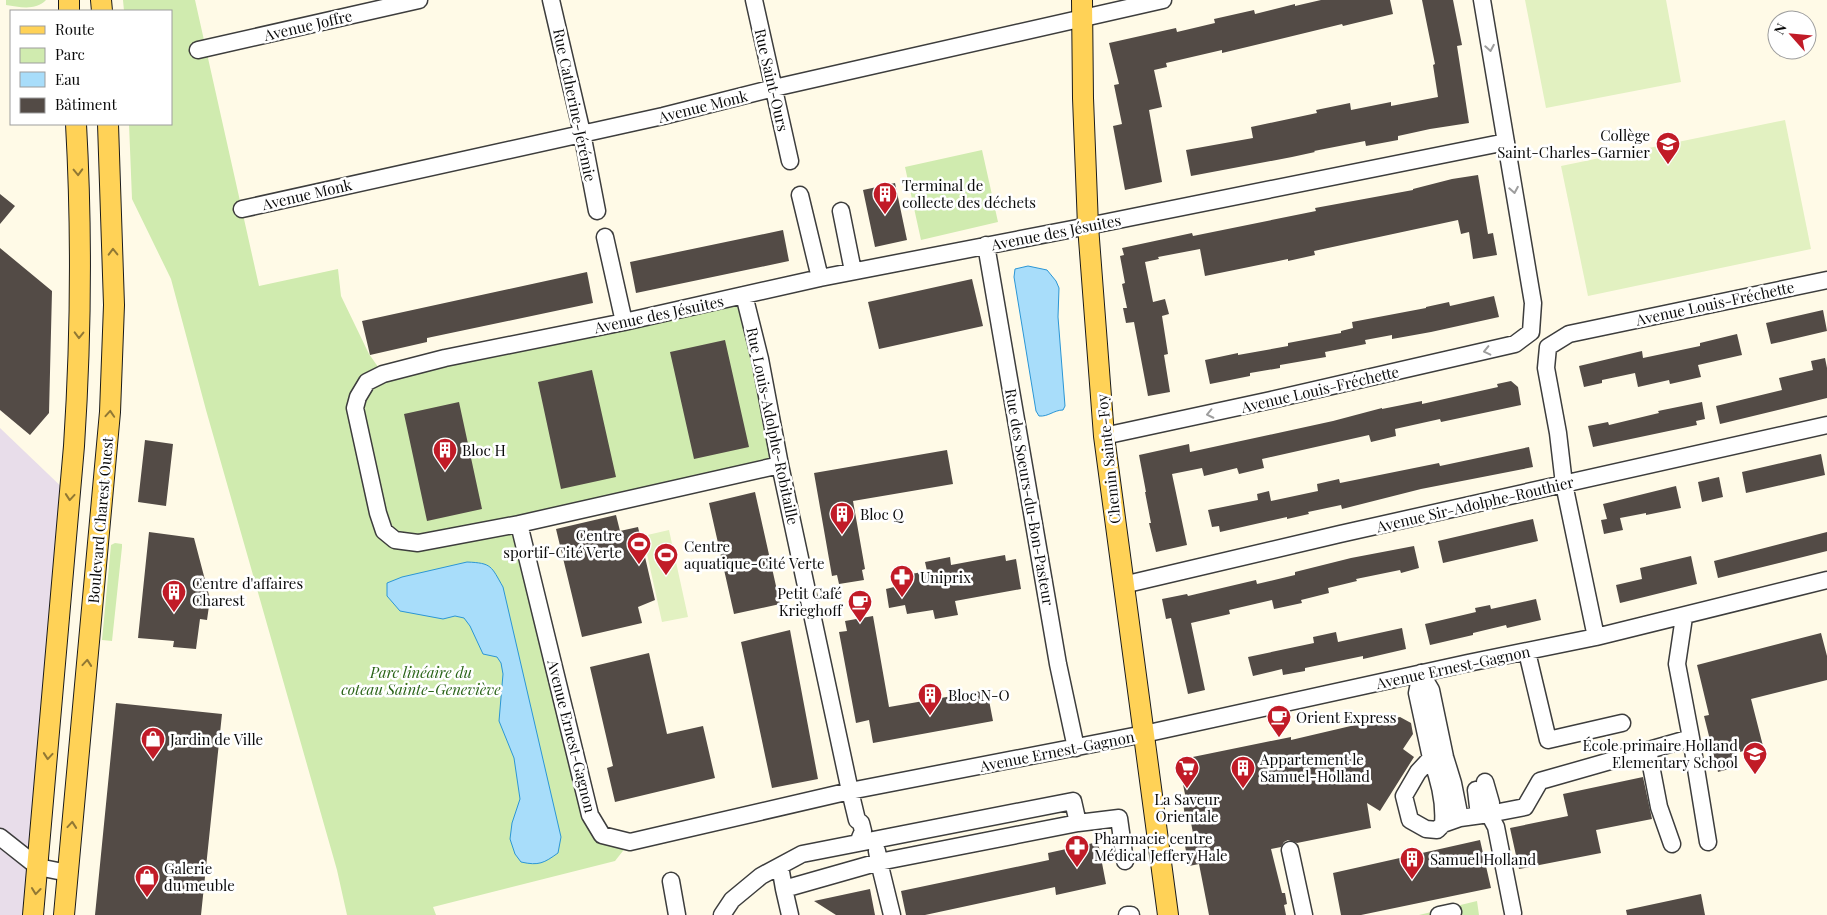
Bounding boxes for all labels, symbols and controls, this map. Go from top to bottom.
street label: Avenue Joffre [261,5,354,45]
legend [10,10,172,125]
north arrow [1767,10,1817,60]
text: Route [55,19,95,39]
text: N [1769,20,1791,38]
street label: Rue Catherine-Jérémie [549,27,601,183]
street label: Rue Saint-Ours [750,27,794,133]
text: Parc [55,44,85,64]
one-way arrow [1484,44,1494,52]
text: Eau [55,69,81,89]
street label: Avenue Monk [655,85,751,127]
text: Bâtiment [55,94,117,114]
place label: Collège Saint-Charles-Garnier [1497,125,1650,162]
school or university icon: Collège Saint-Charles-Garnier [1655,131,1681,165]
one-way arrow [73,169,84,177]
street label: Avenue Monk [259,174,355,214]
place label: Terminal de collecte des déchets [902,175,1036,212]
building icon: Terminal de collecte des déchets [872,181,898,215]
one-way arrow [1509,186,1519,194]
street label: Avenue des Jésuites [989,210,1123,255]
one-way arrow [108,247,118,255]
street label: Avenue Louis-Fréchette [1633,276,1796,330]
street label: Avenue des Jésuites [592,291,725,338]
street label: Rue Louis-Adolphe-Robitaille [742,326,804,526]
one-way arrow [74,331,85,339]
one-way arrow [1483,345,1492,356]
street label: Avenue Louis-Fréchette [1238,361,1401,417]
street label: Rue des Soeurs-du-Bon-Pasteur [1001,387,1059,607]
street label: Chemin Sainte-Foy [1091,393,1125,525]
one-way arrow [1205,408,1214,418]
one-way arrow [104,410,115,418]
street label: Boulevard Charest Ouest [83,435,117,604]
building icon: Bloc H [432,437,458,471]
place label: Bloc H [462,440,506,460]
street label: Avenue Sir-Adolphe-Routhier [1373,471,1576,537]
one-way arrow [65,493,76,501]
building icon: Bloc Q [829,501,855,535]
place label: Bloc Q [860,504,905,524]
place label: Centre sportif-Cité Verte [503,525,622,562]
sports icon: Centre sportif-Cité Verte [626,531,652,565]
place label: Centre aquatique-Cité Verte [684,536,825,573]
sports icon: Centre aquatique-Cité Verte [653,542,679,576]
pharmacy icon: Uniprix [889,564,915,598]
place label: Uniprix [920,567,971,587]
place label: Centre d'affaires Charest [192,573,303,610]
building icon: Centre d'affaires Charest [161,579,187,613]
place label: Petit Café Krieghoff [777,583,843,620]
cafe icon: Petit Café Krieghoff [847,589,873,623]
street label: Avenue Ernest-Gagnon [1373,641,1532,693]
street label: Avenue Ernest-Gagnon [543,656,601,815]
one-way arrow [81,659,92,667]
park label: Parc linéaire du coteau Sainte-Geneviève [341,662,501,699]
building icon: Bloc N-O [917,682,943,716]
place label: Bloc N-O [948,685,1010,705]
cafe icon: Orient Express [1266,704,1292,738]
place label: Orient Express [1296,707,1397,727]
shop icon: Jardin de Ville [140,726,166,760]
street label: Avenue Ernest-Gagnon [977,726,1136,776]
place label: Jardin de Ville [169,729,263,749]
place label: École primaire Holland Elementary School [1582,735,1738,772]
school or university icon: École primaire Holland Elementary School [1742,741,1768,775]
place label: Appartement le Samuel-Holland [1259,749,1370,786]
one-way arrow [43,753,54,761]
supermarket icon: La Saveur Orientale [1174,755,1200,789]
building icon: Appartement le Samuel-Holland [1230,755,1256,789]
place label: La Saveur Orientale [1154,789,1220,826]
one-way arrow [66,820,77,828]
place label: Pharmacie centre Médical Jeffery Hale [1094,828,1228,865]
pharmacy icon: Pharmacie centre Médical Jeffery Hale [1064,834,1090,868]
building icon: Samuel Holland [1399,846,1425,880]
place label: Samuel Holland [1430,849,1536,869]
place label: Galerie du meuble [164,858,235,895]
shop icon: Galerie du meuble [134,864,160,898]
one-way arrow [31,887,42,895]

